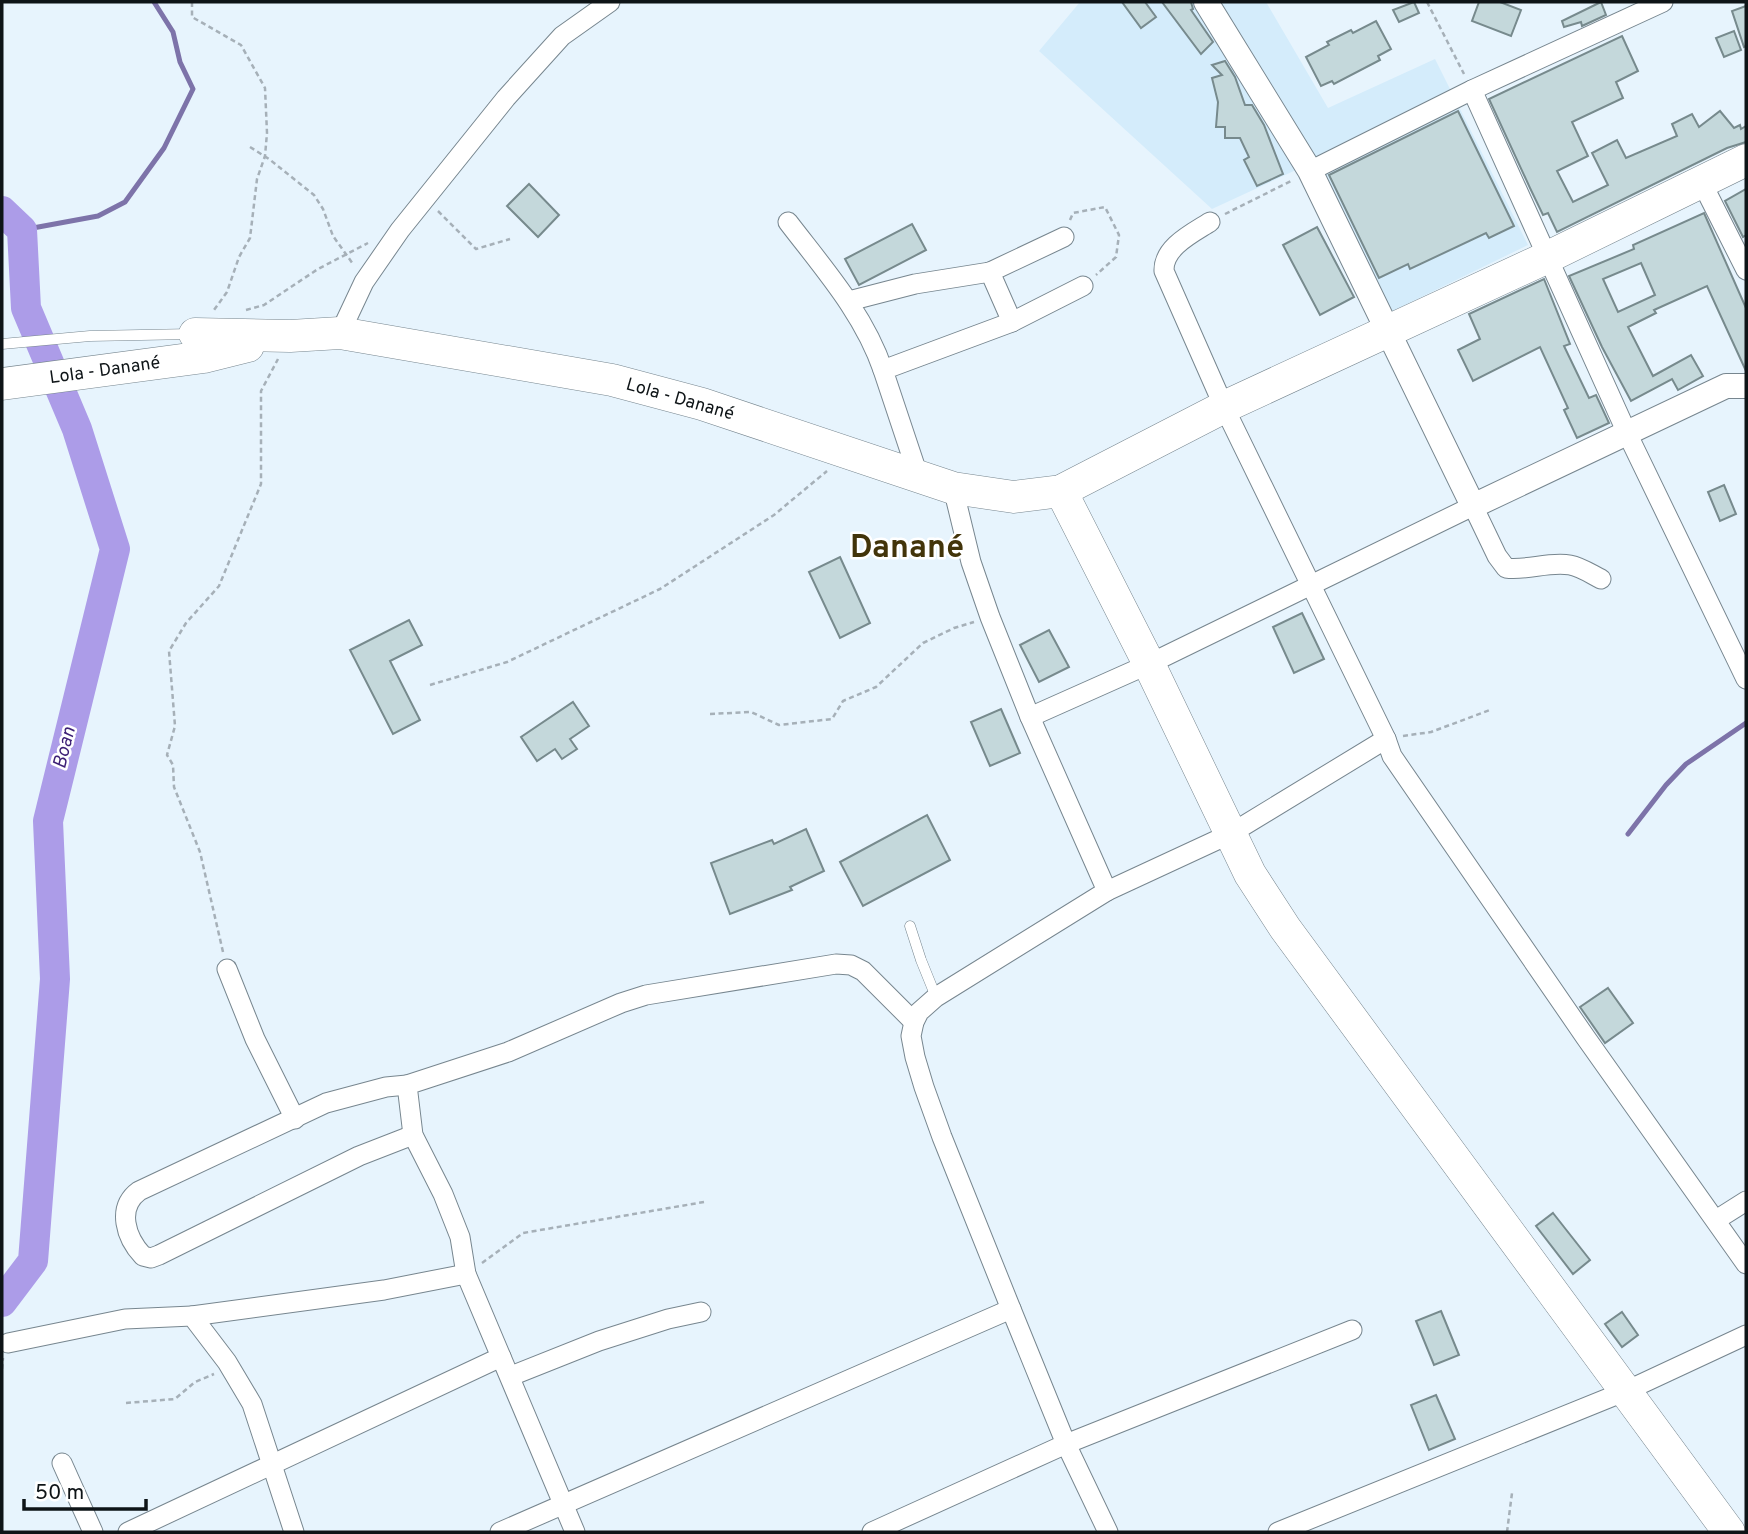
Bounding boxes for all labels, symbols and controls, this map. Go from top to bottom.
street label: Lola - Danané [48,352,162,390]
street label: Lola - Danané [623,374,737,426]
district label: Danané [850,529,964,569]
water label: Boan [48,724,82,771]
scale bar [24,1468,147,1512]
text: 50 m [35,1480,84,1507]

